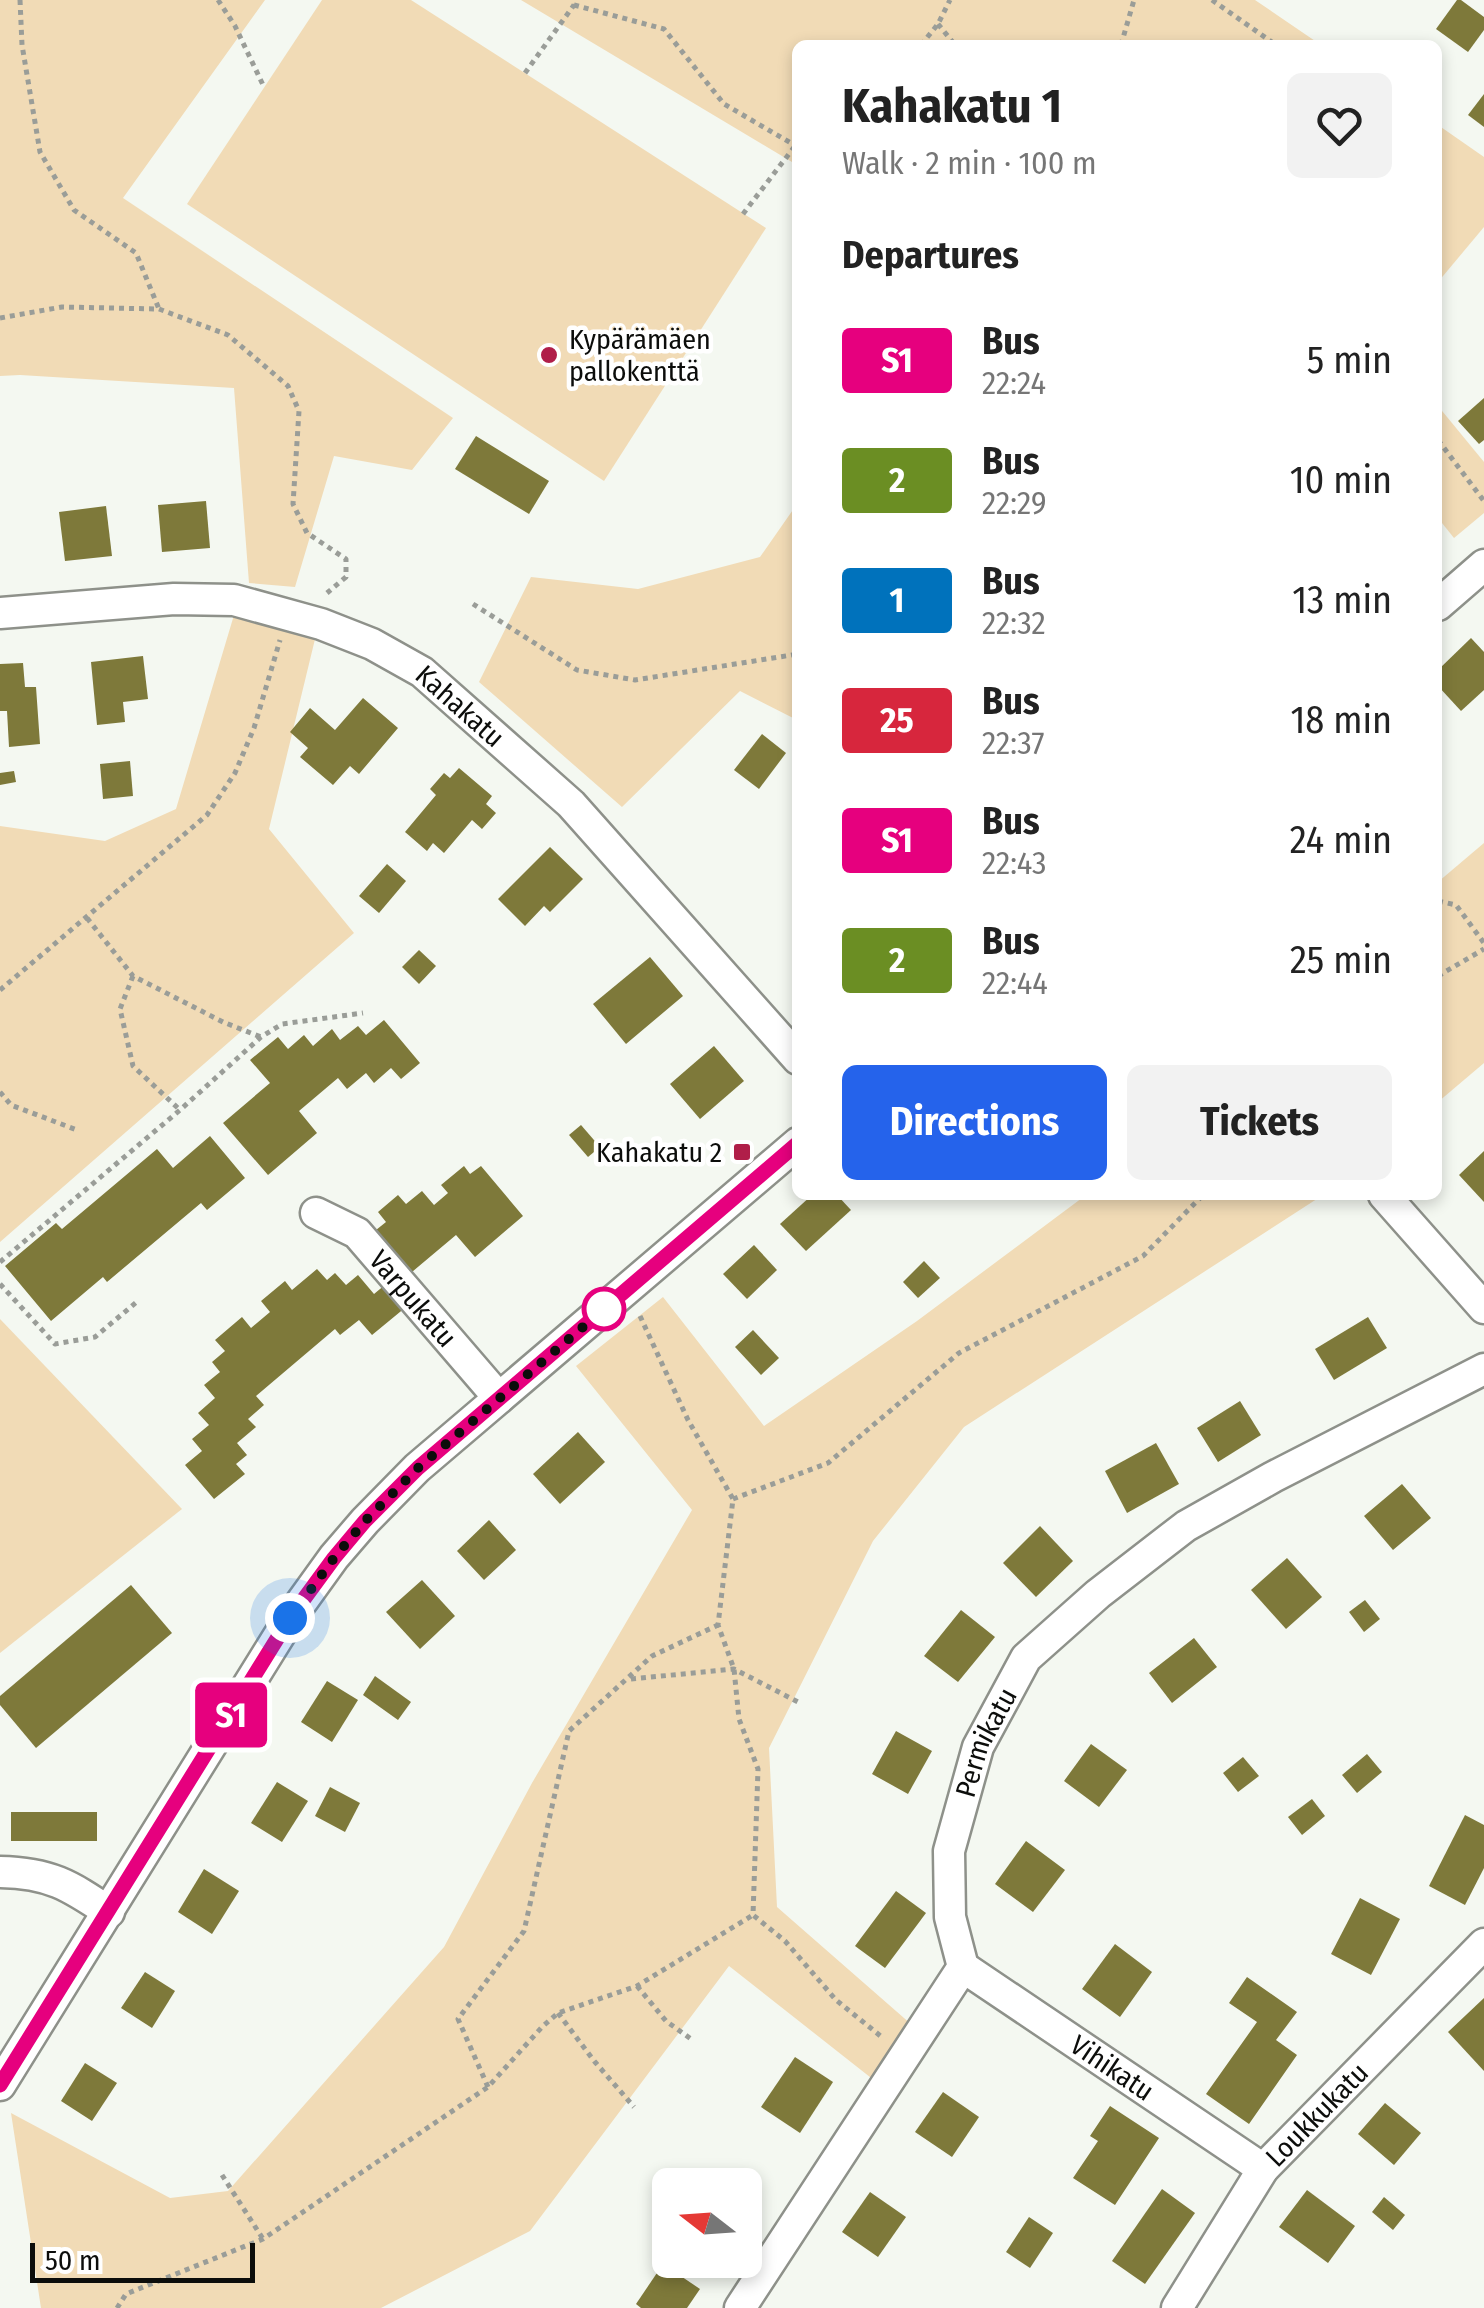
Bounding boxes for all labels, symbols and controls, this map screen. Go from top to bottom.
button: heart [1287,73,1392,178]
text: Kahakatu 1 [842,77,1062,135]
text: Walk · 2 min · 100 m [842,144,1097,182]
text: Departures [842,232,1019,278]
text: Bus [982,318,1040,364]
place label: Kypärämäen pallokenttä [569,323,711,388]
text: 5 min [1307,337,1392,383]
text: S1 [881,339,913,381]
marker: Kypärämäen pallokenttä [538,344,560,366]
text: 22:24 [982,364,1046,402]
text: Bus [982,438,1040,484]
text: 10 min [1290,457,1392,503]
text: 2 [889,459,905,501]
text: 22:29 [982,484,1046,522]
text: Bus [982,558,1040,604]
text: 13 min [1292,577,1392,623]
text: 1 [890,579,904,621]
text: 22:32 [982,604,1046,642]
street label: Kahakatu [409,658,511,754]
text: Bus [982,678,1040,724]
text: 18 min [1290,697,1392,743]
text: 25 [880,699,914,741]
text: 22:37 [982,724,1045,762]
text: Bus [982,798,1040,844]
text: 24 min [1290,817,1392,863]
text: S1 [881,819,913,861]
text: 22:43 [982,844,1046,882]
text: Bus [982,918,1040,964]
text: 25 min [1290,937,1392,983]
text: 2 [889,939,905,981]
text: 22:44 [982,964,1048,1002]
button: Directions [842,1065,1107,1180]
button: Tickets [1127,1065,1392,1180]
place label: Kahakatu 2 [596,1136,722,1169]
marker: Kahakatu 2 [731,1141,753,1163]
street label: Varpukatu [362,1244,463,1354]
unlabelled marker [583,1288,625,1330]
your location [265,1593,315,1643]
line badge: S1 [186,1682,276,1748]
street label: Permikatu [949,1682,1024,1801]
text: S1 [215,1694,247,1736]
street label: Vihikatu [1064,2028,1160,2108]
street label: Loukkukatu [1259,2056,1375,2173]
north arrow [652,2168,762,2278]
map controls [652,2168,762,2278]
scale bar [30,2238,255,2282]
text: 50 m [45,2244,101,2277]

